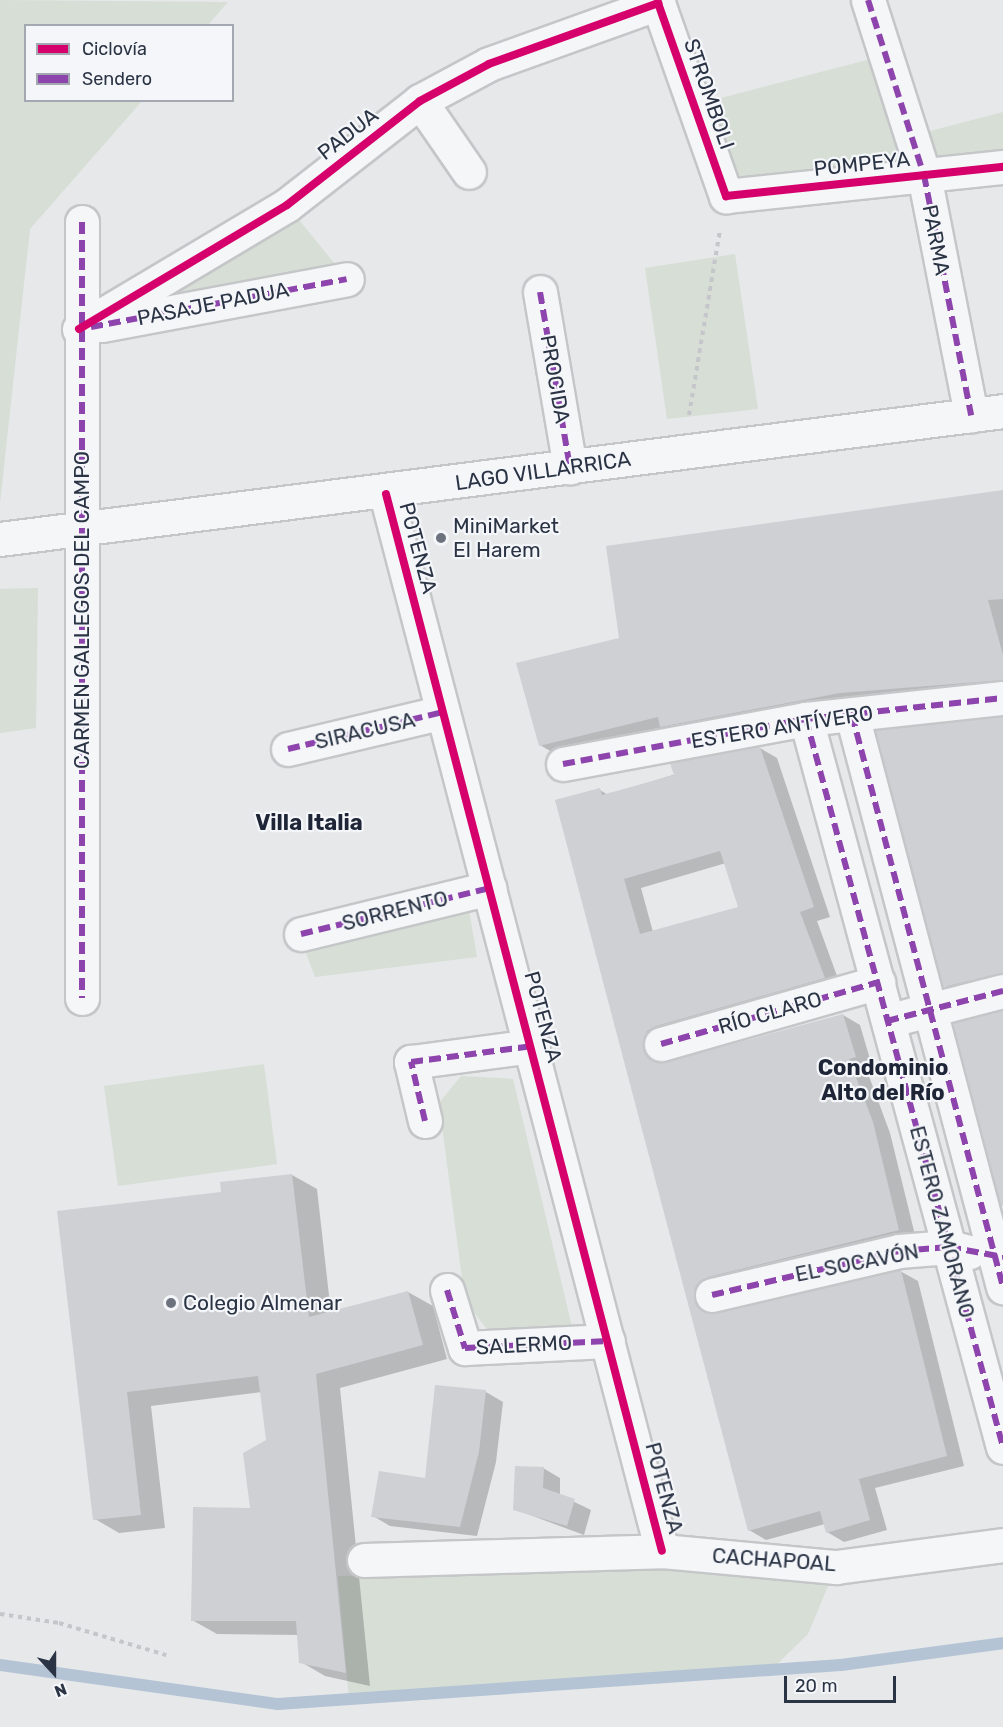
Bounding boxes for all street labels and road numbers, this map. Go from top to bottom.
street label: STROMBOLI [678,35,740,153]
street label: PADUA [313,103,383,165]
street label: POMPEYA [813,146,911,182]
street label: PARMA [917,203,955,277]
street label: PASAJE PADUA [135,277,291,331]
street label: PROCIDA [535,333,575,425]
street label: LAGO VILLARRICA [453,446,633,496]
street label: CARMEN GALLEGOS DEL CAMPO [69,451,95,769]
street label: POTENZA [394,500,442,596]
street label: ESTERO ANTÍVERO [689,700,875,754]
street label: SIRACUSA [312,707,418,755]
street label: SORRENTO [339,886,451,936]
street label: POTENZA [519,969,567,1065]
street label: RÍO CLARO [715,986,825,1040]
street label: ESTERO ZAMORANO [904,1123,980,1321]
street label: EL SOCAVÓN [793,1239,921,1287]
street label: SALERMO [475,1330,573,1360]
street label: POTENZA [640,1440,688,1536]
street label: CACHAPOAL [711,1543,837,1577]

